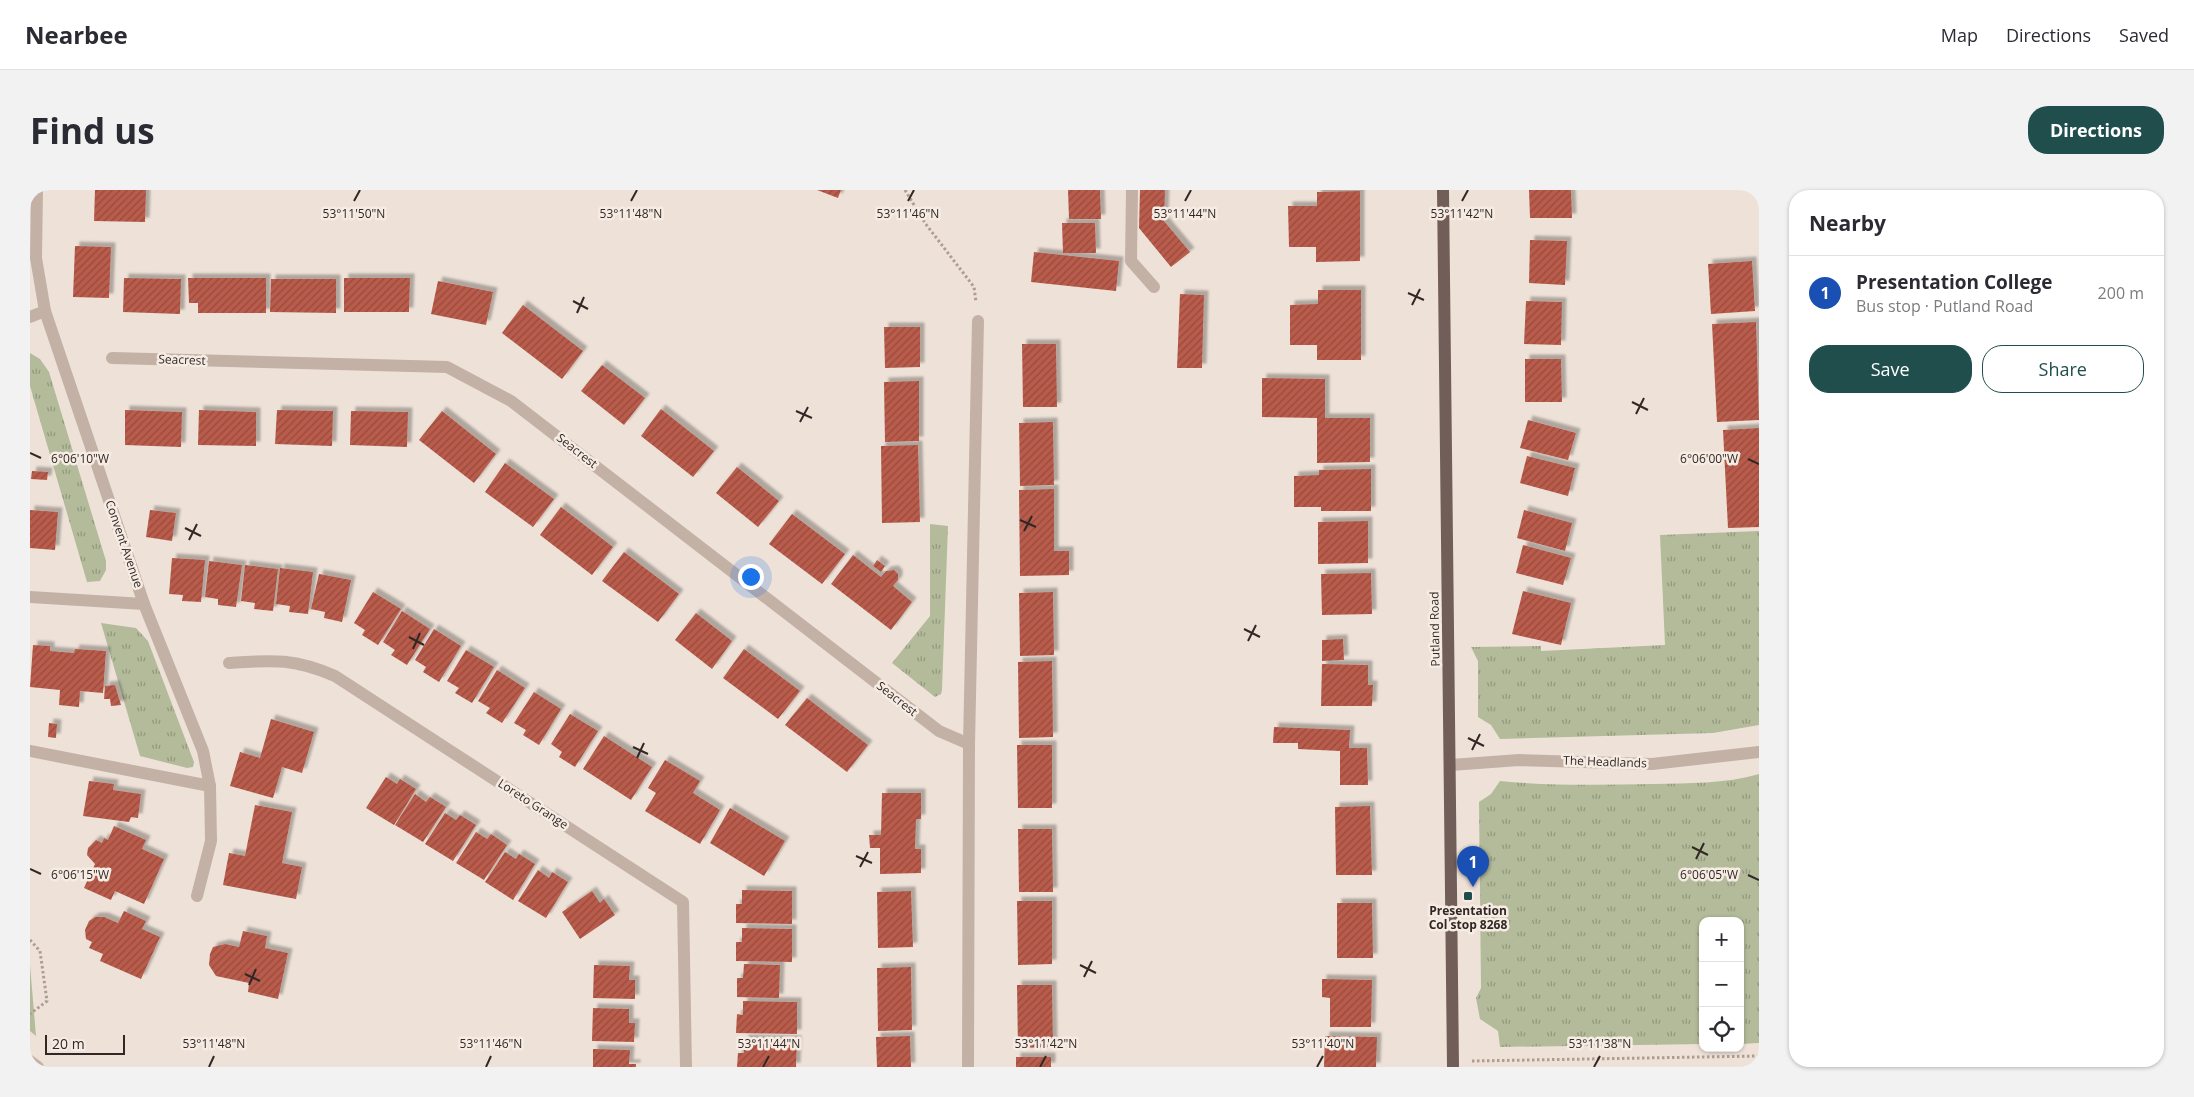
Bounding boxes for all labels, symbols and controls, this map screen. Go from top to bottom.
text: Nearbee [25,18,128,51]
text: Map [1941,23,1978,47]
text: Directions [2006,23,2091,47]
text: Saved [2119,23,2169,47]
button: Directions [2028,106,2164,154]
text: Find us [30,107,155,154]
text: 53°11'50"N [323,205,385,222]
text: 53°11'48"N [600,205,662,222]
text: 53°11'46"N [877,205,939,222]
text: 53°11'44"N [1154,205,1216,222]
text: 53°11'42"N [1431,205,1493,222]
text: Nearby [1809,209,1886,237]
text: Presentation College [1856,269,2053,295]
text: 1 [1820,282,1830,304]
text: 200 m [2098,282,2144,304]
text: Bus stop · Putland Road [1856,295,2033,317]
button: Save [1809,345,1972,393]
button: Share [1982,345,2144,393]
street label: Seacrest [158,350,206,369]
street label: Seacrest [553,429,601,472]
text: 6°06'10"W [51,450,109,467]
text: 6°06'00"W [1680,450,1738,467]
street label: Convent Avenue [102,498,147,590]
your location [738,564,764,590]
street label: Putland Road [1425,591,1444,667]
street label: Seacrest [873,677,921,720]
street label: The Headlands [1563,752,1647,771]
street label: Loreto Grange [495,774,572,833]
pin: 1 [1457,846,1489,887]
text: 6°06'15"W [51,866,109,883]
text: 6°06'05"W [1680,866,1738,883]
marker: Presentation Col stop 8268 [1462,890,1474,902]
place label: Presentation Col stop 8268 [1429,902,1507,933]
map controls [1699,917,1744,1052]
button: + [1699,917,1744,962]
button: − [1699,962,1744,1007]
button: locate [1699,1007,1744,1052]
scale bar [45,1032,125,1055]
text: 20 m [52,1034,85,1053]
text: 53°11'48"N [183,1035,245,1052]
text: 53°11'46"N [460,1035,522,1052]
text: 53°11'44"N [738,1035,800,1052]
text: 53°11'42"N [1015,1035,1077,1052]
text: 53°11'40"N [1292,1035,1354,1052]
text: 53°11'38"N [1569,1035,1631,1052]

